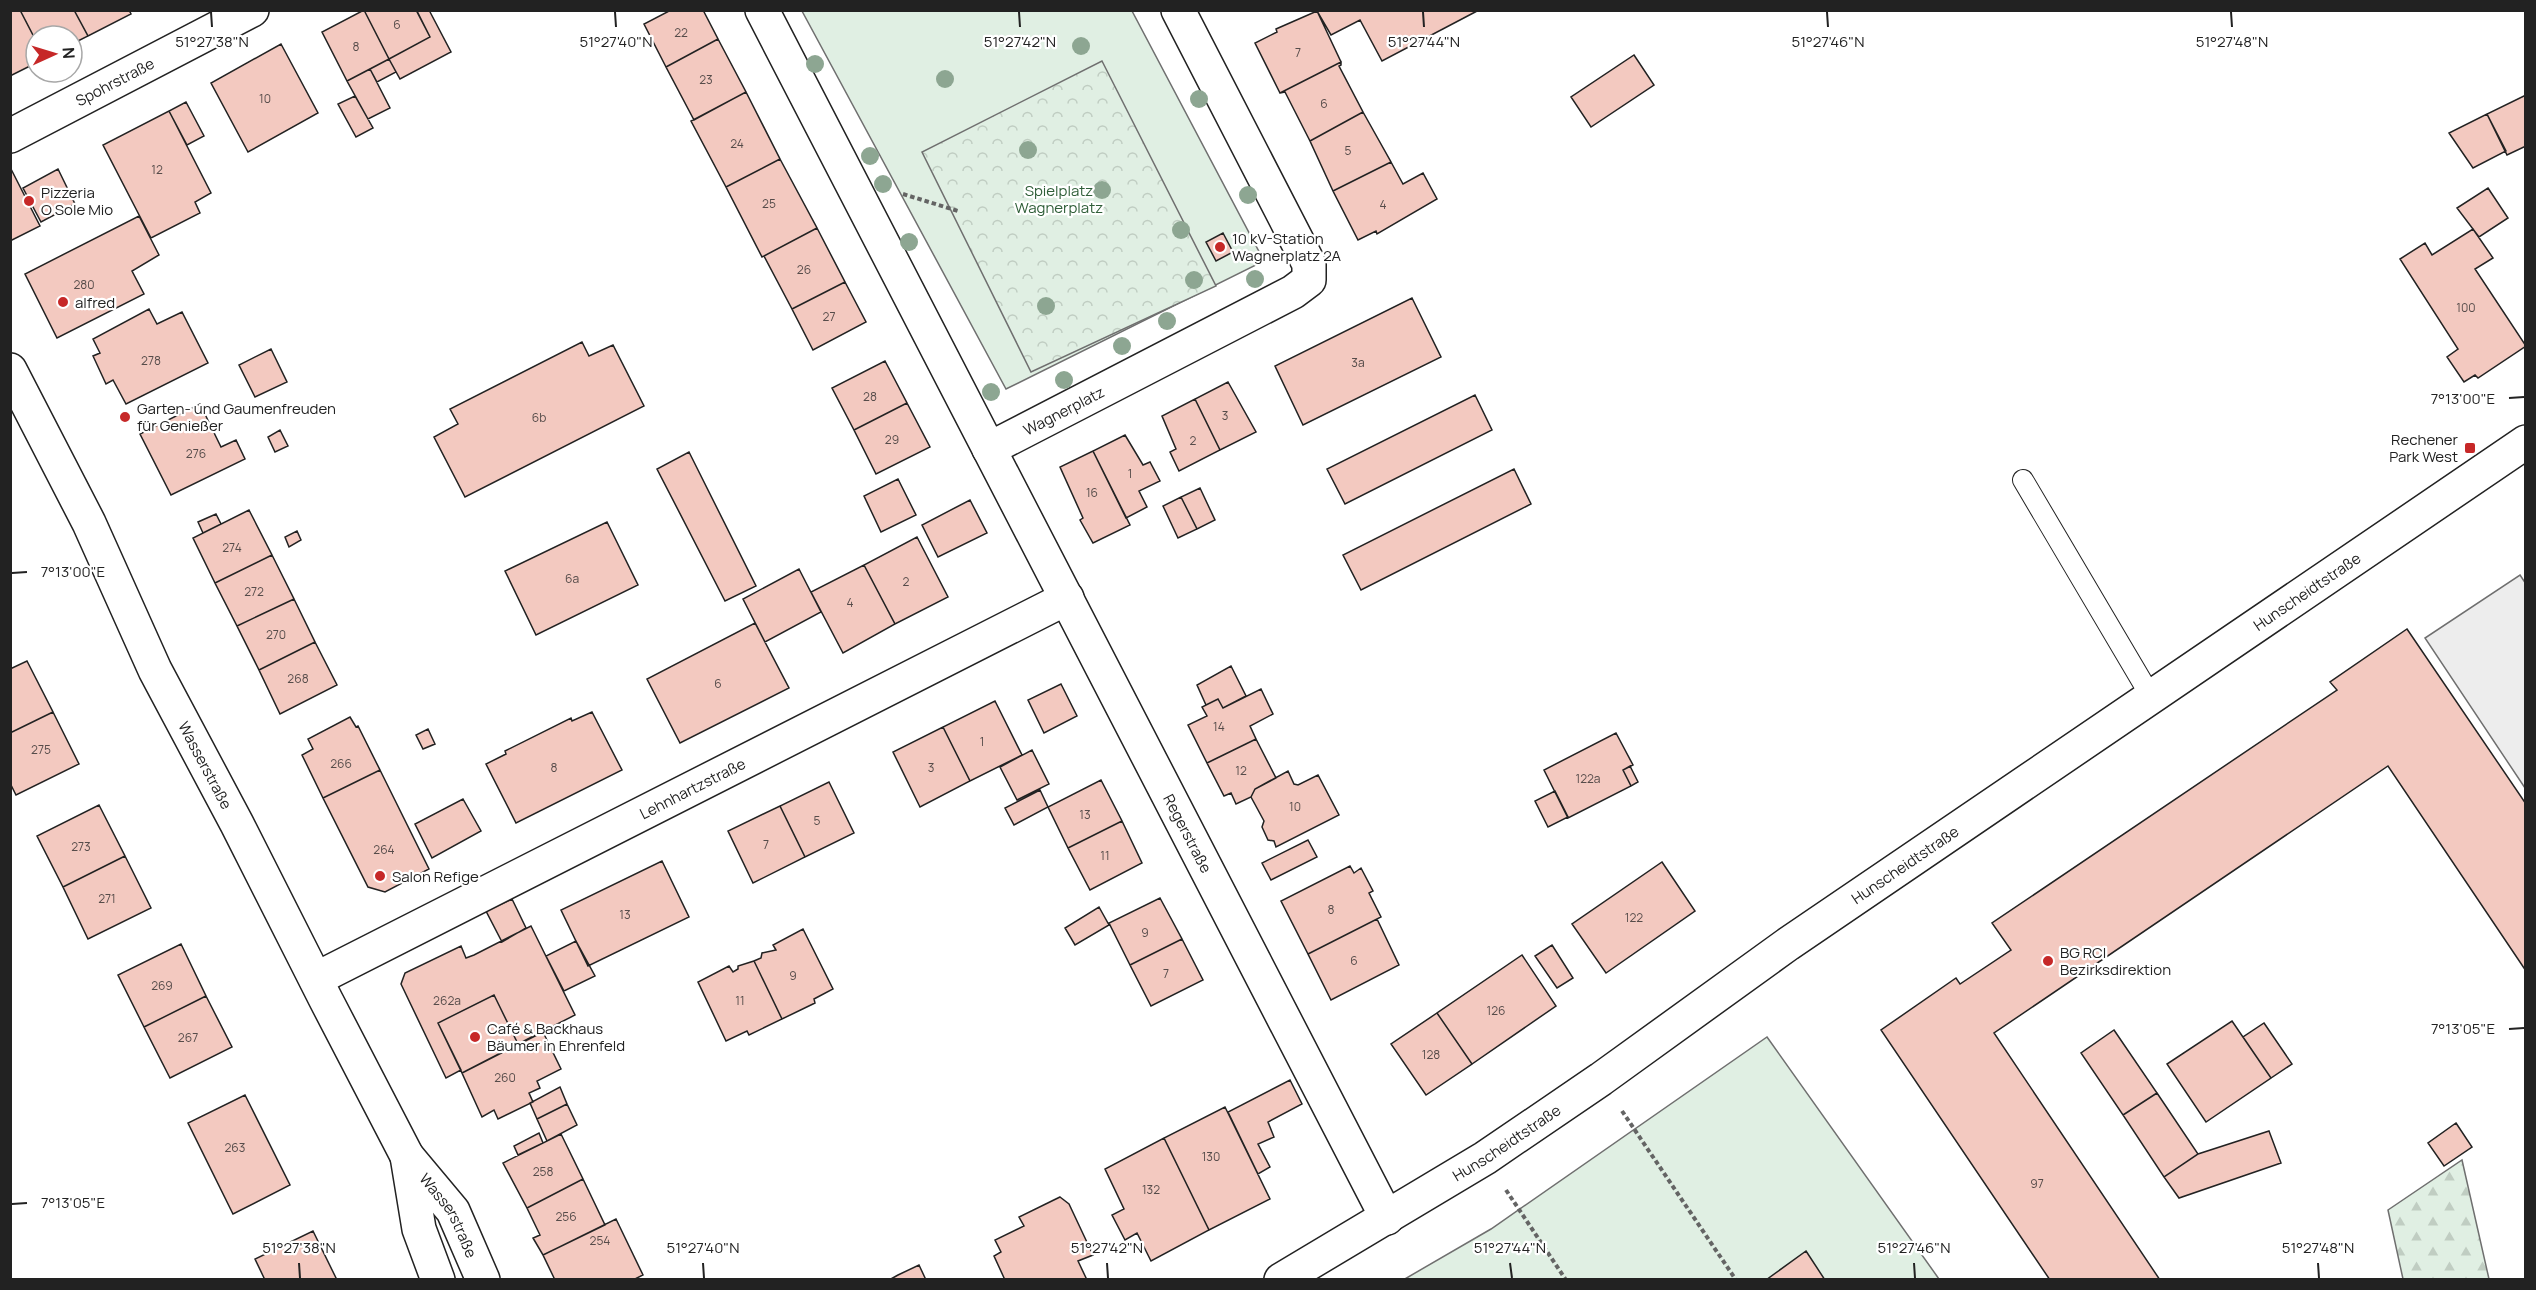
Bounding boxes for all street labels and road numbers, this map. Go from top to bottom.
street label: Spohrstraße [72,52,158,111]
street label: Wagnerplatz [1020,381,1108,440]
street label: Hunscheidtstraße [2249,547,2365,635]
street label: Wasserstraße [174,718,238,813]
street label: Lehnhartzstraße [636,752,749,824]
street label: Regerstraße [1159,790,1217,877]
street label: Hunscheidtstraße [1847,820,1963,909]
street label: Hunscheidtstraße [1448,1099,1565,1186]
street label: Wasserstraße [415,1168,483,1261]

